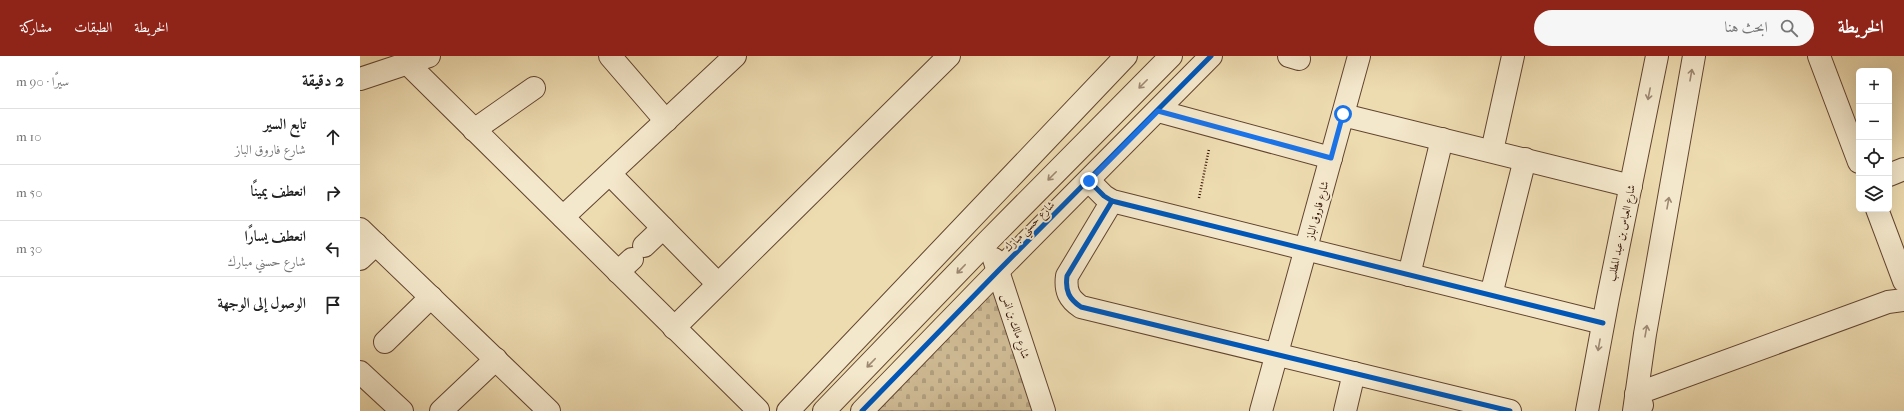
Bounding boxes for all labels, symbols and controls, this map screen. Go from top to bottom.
search box [1534,10,1814,46]
text: الخريطة [1838,16,1884,38]
icon: search [1778,17,1800,39]
text: ابحث هنا [1725,18,1768,36]
text: مشاركة [20,19,52,36]
text: الطبقات [74,19,112,36]
text: الخريطة [134,19,168,36]
map controls [1856,68,1892,212]
button: + [1856,68,1892,104]
one-way arrow [1687,69,1695,82]
text: 2 دقيقة [302,70,344,90]
text: سيرًا · 90 m [16,74,69,89]
one-way arrow [1138,79,1148,89]
one-way arrow [1645,87,1653,100]
button: − [1856,104,1892,140]
route start [1334,105,1352,123]
text: تابع السير [264,115,306,133]
icon: ahead [322,126,344,148]
text: 10 m [16,129,41,144]
button: locate [1856,140,1892,176]
text: شارع فاروق الباز [235,142,306,157]
one-way arrow [1047,171,1057,181]
route end [1080,172,1098,190]
button: layers [1856,176,1892,212]
street label: شارع فاروق الباز [1303,180,1334,242]
text: انعطف يمينًا [251,182,306,200]
icon: right [322,182,344,204]
street label: شارع العباس بن عبد المطلب [1605,184,1641,283]
text: 50 m [16,185,42,200]
one-way arrow [1665,197,1673,210]
street label: شارع حسني مبارك [1001,198,1060,257]
text: انعطف يسارًا [245,227,306,245]
icon: left [322,238,344,260]
text: 30 m [16,241,42,256]
text: شارع حسني مبارك [228,254,306,269]
one-way arrow [956,264,966,274]
street label: شارع مالك بن انس [996,292,1032,361]
text: الوصول إلى الوجهة [217,294,306,312]
icon: arrive [322,294,344,316]
one-way arrow [1642,325,1650,338]
one-way arrow [1595,338,1603,351]
one-way arrow [866,358,876,368]

